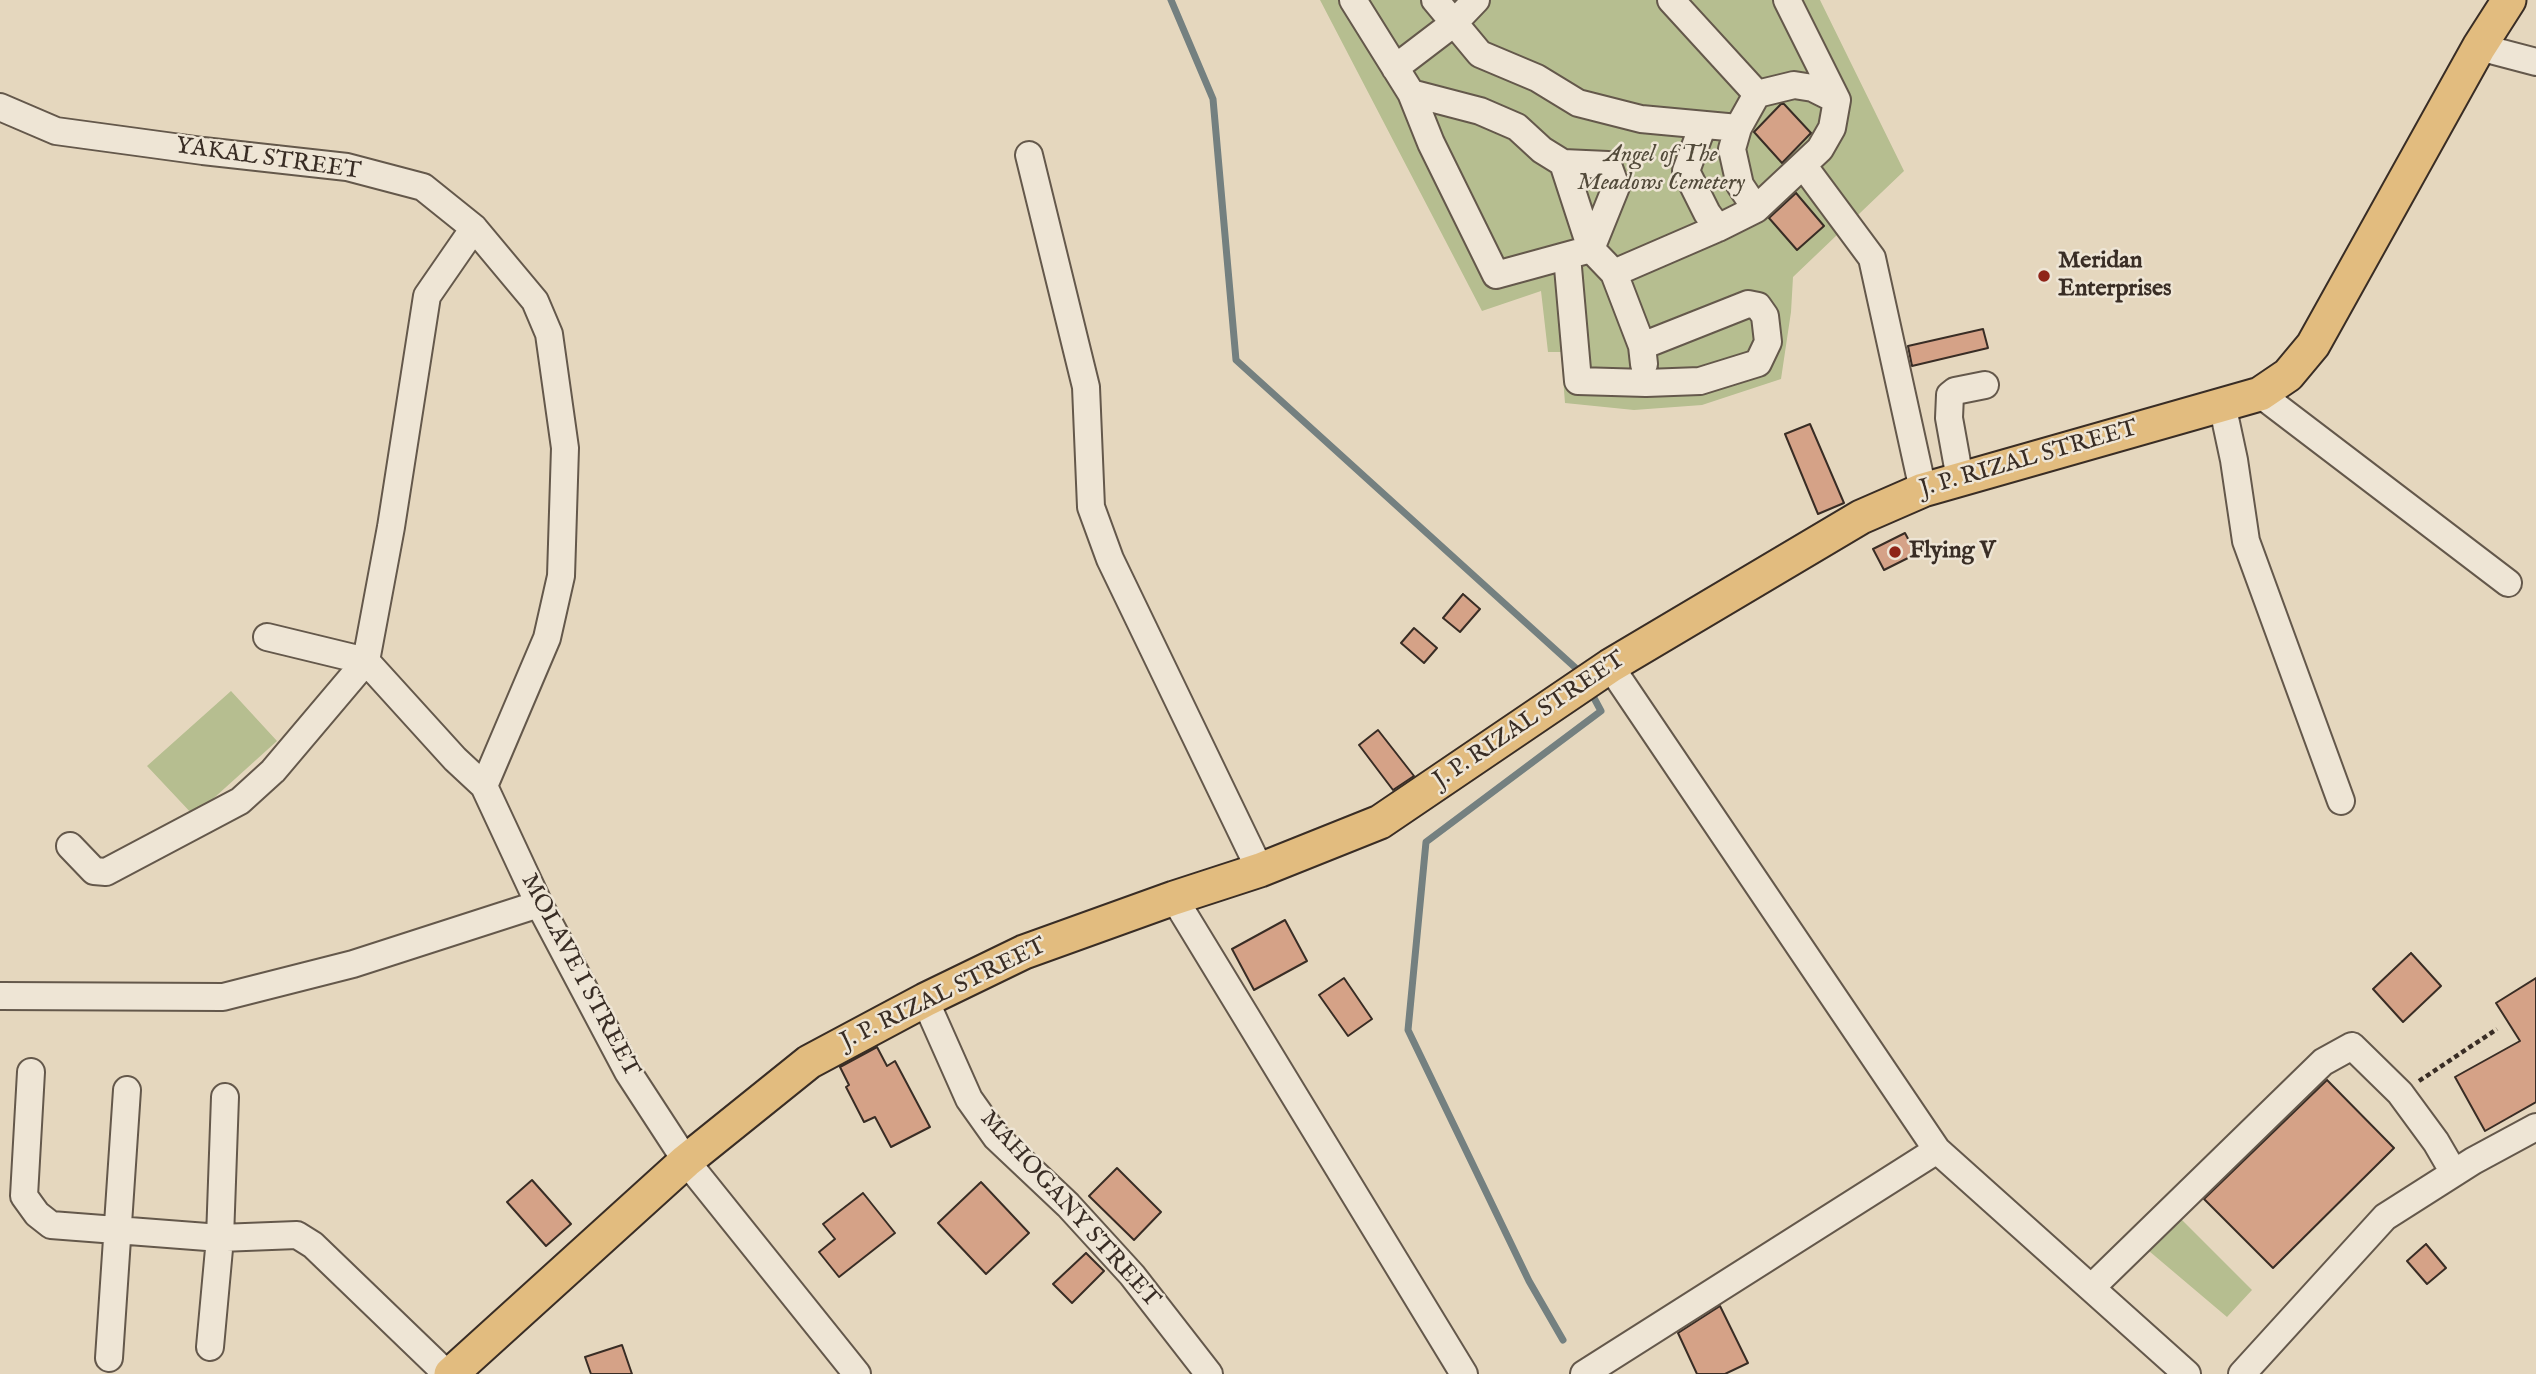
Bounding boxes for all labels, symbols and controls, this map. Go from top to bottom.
street label: YAKAL STREET [174,133,362,187]
park label: Angel of The Meadows Cemetery [1577,142,1745,198]
place label: Meridan Enterprises [2058,248,2171,304]
marker: Meridan Enterprises [2036,268,2052,284]
street label: J. P. RIZAL STREET [1917,415,2141,505]
place label: Flying V [1909,538,1995,566]
marker: Flying V [1887,544,1903,560]
street label: J. P. RIZAL STREET [1429,646,1631,796]
street label: MOLAVE I STREET [513,870,645,1082]
street label: J. P. RIZAL STREET [837,933,1051,1057]
street label: MAHOGANY STREET [973,1106,1165,1314]

